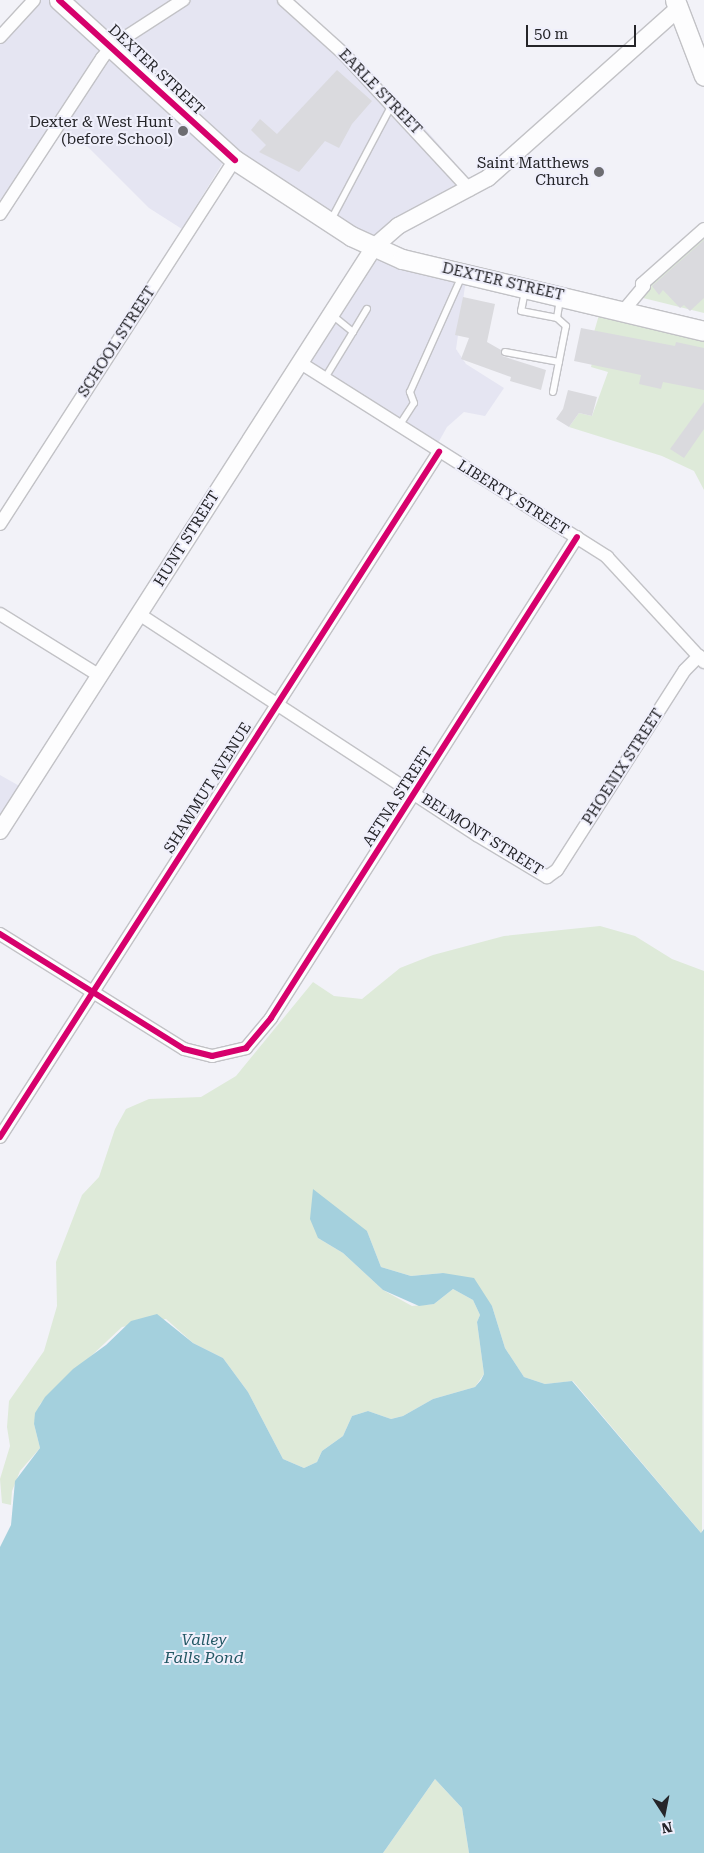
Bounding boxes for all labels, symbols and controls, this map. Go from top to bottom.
scale bar [529,15,639,47]
street label: DEXTER STREET [104,21,208,119]
text: 50 m [534,25,568,43]
street label: EARLE STREET [335,45,425,139]
place label: Dexter & West Hunt (before School) [29,113,173,148]
marker: Dexter & West Hunt (before School) [177,125,189,137]
place label: Saint Matthews Church [477,154,589,189]
marker: Saint Matthews Church [593,166,605,178]
street label: DEXTER STREET [440,259,566,305]
street label: SCHOOL STREET [75,283,159,401]
street label: LIBERTY STREET [454,457,572,539]
street label: HUNT STREET [150,488,224,590]
street label: PHOENIX STREET [579,706,667,828]
street label: SHAWMUT AVENUE [160,719,256,857]
street label: AETNA STREET [359,744,437,850]
street label: BELMONT STREET [418,790,546,880]
water label: Valley Falls Pond [164,1630,244,1668]
north arrow [639,1788,689,1838]
text: N [660,1819,674,1837]

